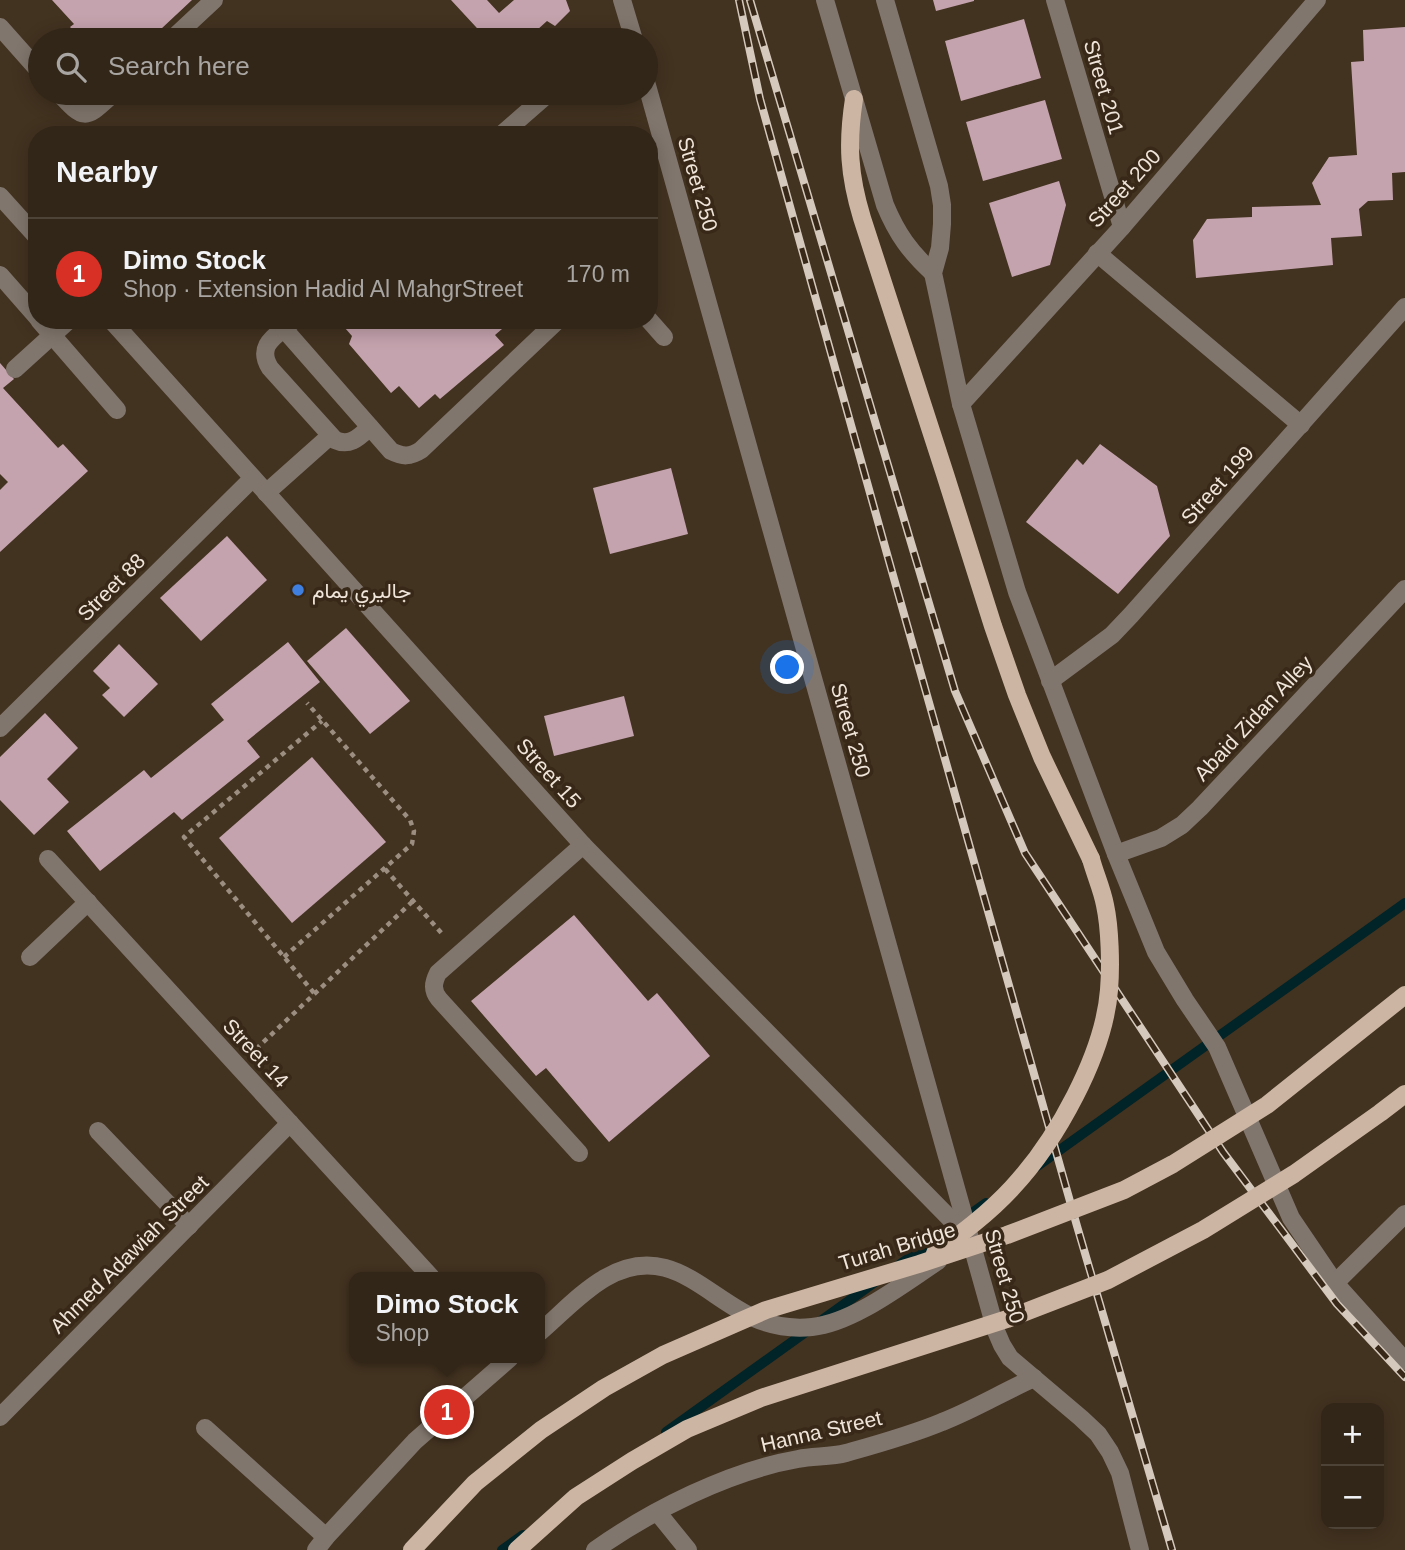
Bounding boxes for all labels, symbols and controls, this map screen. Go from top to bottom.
search box [28,28,658,105]
street label: Street 201 [1080,37,1128,137]
icon: search [52,48,90,86]
text: Search here [108,51,250,81]
street label: Street 250 [674,134,722,234]
street label: Street 200 [1083,144,1165,232]
text: Nearby [56,155,158,188]
text: Dimo Stock [123,245,266,275]
text: 1 [73,261,85,287]
text: 170 m [566,261,630,287]
text: Shop · Extension Hadid Al MahgrStreet [123,276,523,302]
street label: Street 199 [1176,441,1258,529]
street label: Street 88 [73,549,149,625]
place label: جاليري يمام [312,579,411,608]
marker: جاليري يمام [290,582,306,598]
your location [770,650,804,684]
street label: Abaid Zidan Alley [1189,650,1317,785]
street label: Street 250 [827,680,875,780]
street label: Street 15 [512,734,586,812]
street label: Street 14 [219,1014,294,1092]
street label: Ahmed Adawiah Street [45,1170,213,1338]
street label: Turah Bridge [836,1217,958,1275]
street label: Street 250 [981,1226,1029,1326]
popup [349,1272,545,1363]
text: Dimo Stock [375,1289,519,1319]
text: Shop [375,1320,429,1346]
pin: 1 [424,1386,470,1438]
map controls [1321,1403,1384,1529]
button: + [1321,1403,1384,1466]
street label: Hanna Street [758,1406,884,1456]
button: − [1321,1466,1384,1529]

